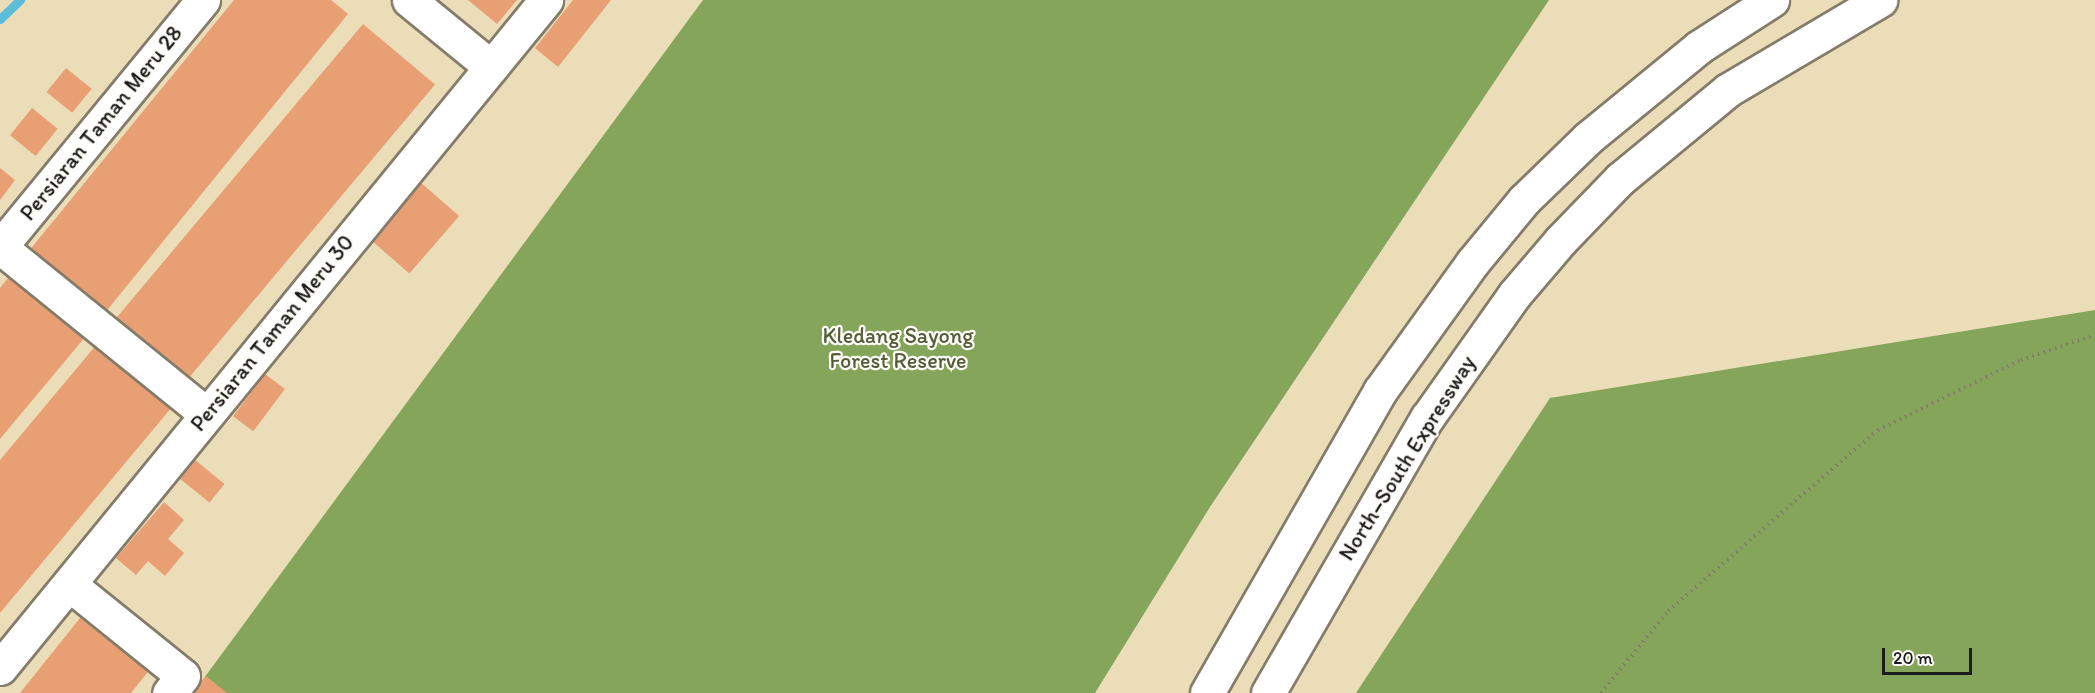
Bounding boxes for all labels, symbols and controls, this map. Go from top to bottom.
street label: Persiaran Taman Meru 28 [15,21,187,225]
street label: Persiaran Taman Meru 30 [186,231,358,435]
park label: Kledang Sayong Forest Reserve [823,322,973,374]
street label: North–South Expressway [1333,351,1481,565]
scale bar [1885,636,1975,674]
text: 20 m [1893,647,1933,669]

